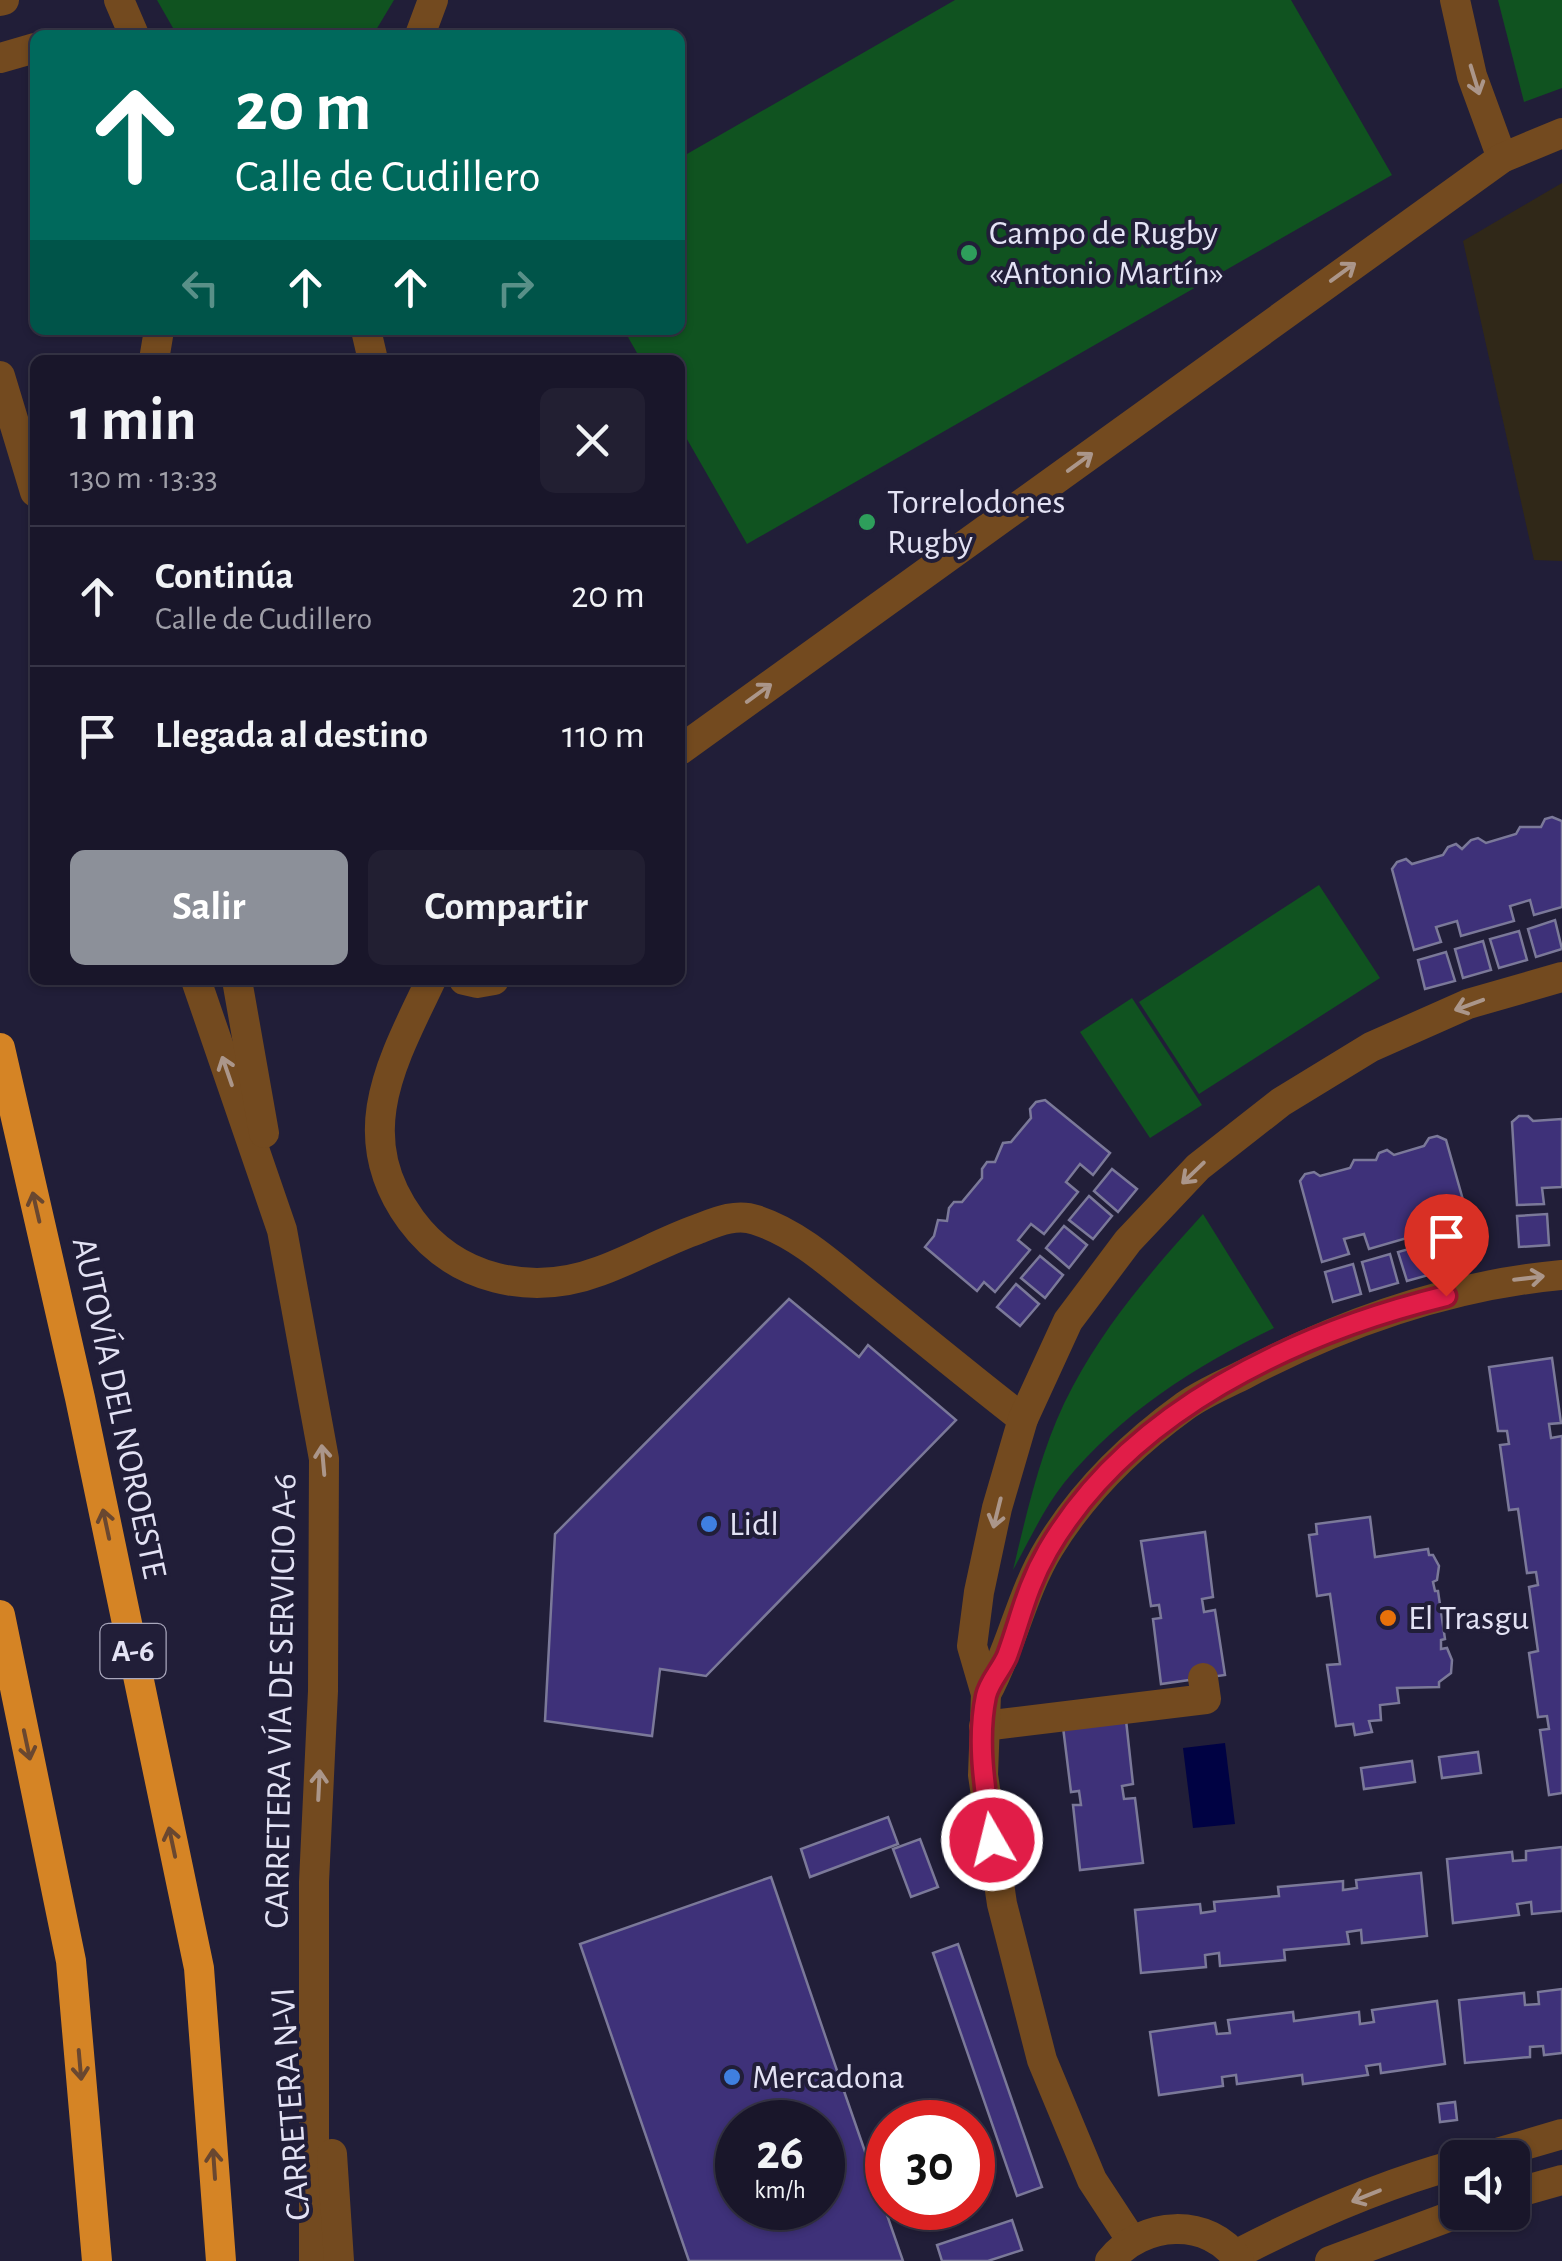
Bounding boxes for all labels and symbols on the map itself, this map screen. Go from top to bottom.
one-way arrow [1467,64,1485,96]
place label: Campo de Rugby «Antonio Martín» [989,216,1224,291]
marker: Campo de Rugby «Antonio Martín» [958,242,980,264]
one-way arrow [1329,262,1357,283]
one-way arrow [1066,452,1093,473]
place label: Torrelodones Rugby [887,485,1065,560]
marker: Torrelodones Rugby [856,511,878,533]
one-way arrow [745,683,772,704]
one-way arrow [1454,997,1485,1015]
one-way arrow [217,1056,235,1087]
one-way arrow [1182,1161,1206,1185]
one-way arrow [26,1191,44,1223]
pin [1404,1194,1489,1297]
street label: AUTOVÍA DEL NOROESTE [66,1234,174,1582]
one-way arrow [1513,1268,1545,1287]
one-way arrow [313,1445,332,1477]
street label: CARRETERA VÍA DE SERVICIO A-6 [258,1473,302,1929]
one-way arrow [987,1496,1005,1528]
place label: Lidl [729,1507,779,1542]
one-way arrow [96,1509,114,1541]
marker: Lidl [698,1513,720,1535]
place label: El Trasgu [1408,1601,1529,1636]
marker: El Trasgu [1377,1607,1399,1629]
road number: A-6 [100,1624,166,1678]
one-way arrow [18,1728,37,1760]
one-way arrow [310,1770,329,1802]
position arrow [940,1788,1044,1892]
one-way arrow [162,1827,181,1859]
street label: CARRETERA N-VI [265,1986,317,2222]
one-way arrow [70,2048,89,2080]
place label: Mercadona [752,2060,905,2095]
marker: Mercadona [721,2066,743,2088]
speed limit sign: 30 [865,2100,995,2230]
one-way arrow [204,2148,223,2180]
one-way arrow [1351,2188,1381,2206]

